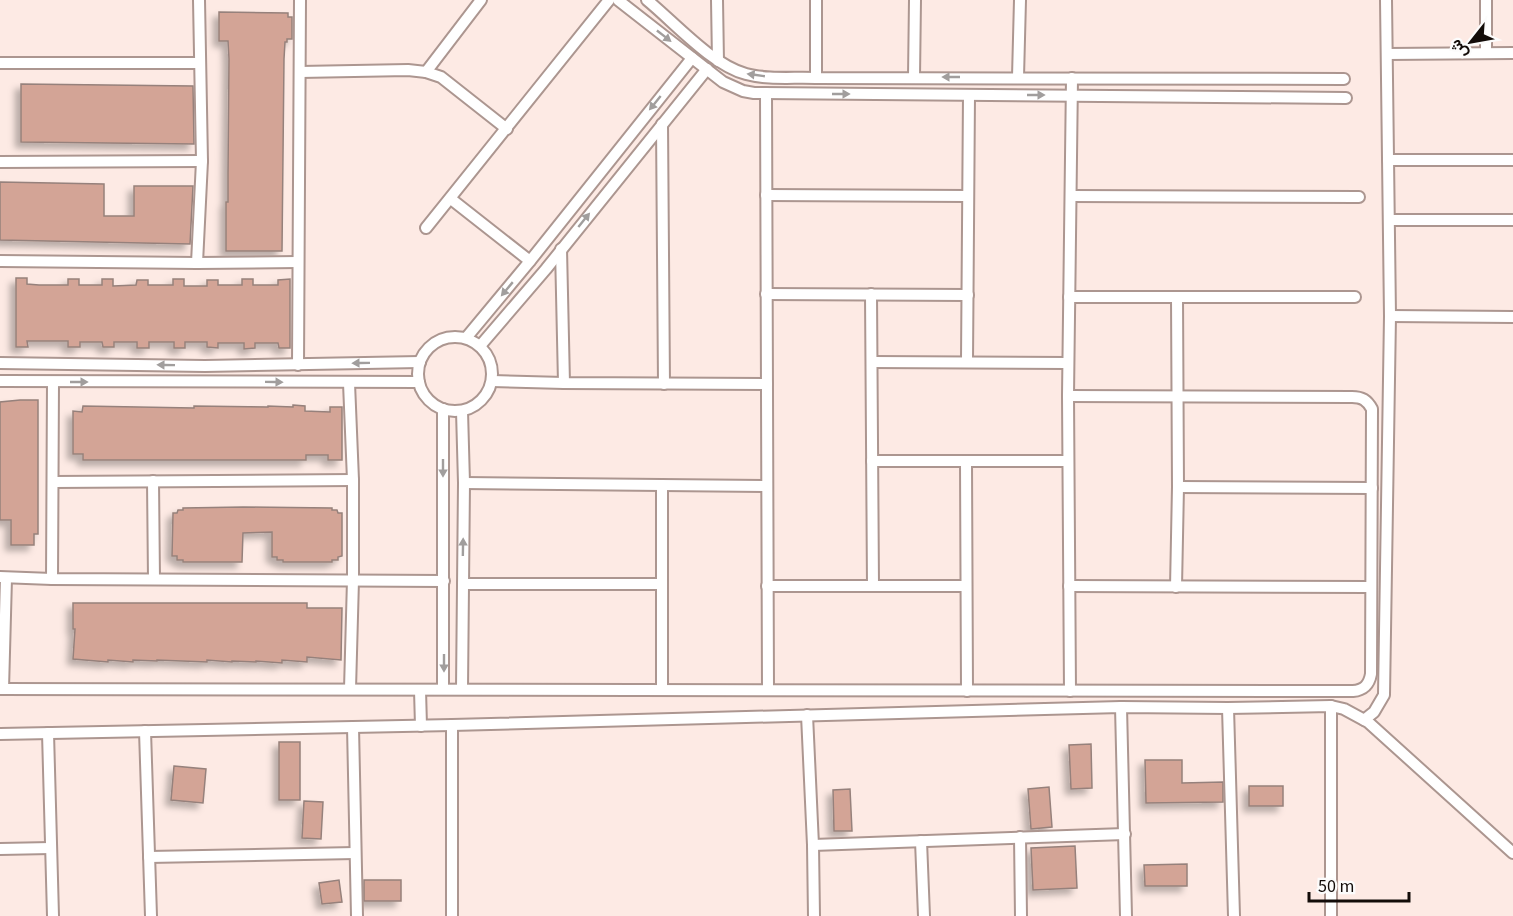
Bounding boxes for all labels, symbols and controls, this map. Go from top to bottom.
north arrow [1441,12,1501,72]
one-way arrow [656,30,672,43]
text: ش [1445,35,1473,63]
one-way arrow [746,71,765,80]
one-way arrow [941,72,960,82]
one-way arrow [832,89,851,99]
one-way arrow [1027,90,1046,100]
one-way arrow [650,96,662,111]
one-way arrow [578,213,590,228]
one-way arrow [501,281,514,297]
one-way arrow [352,358,371,368]
one-way arrow [157,360,176,370]
one-way arrow [70,377,89,387]
one-way arrow [265,377,284,387]
one-way arrow [438,458,448,477]
one-way arrow [459,537,468,556]
one-way arrow [439,653,448,672]
scale bar [1309,865,1410,903]
text: 50 m [1318,874,1354,899]

